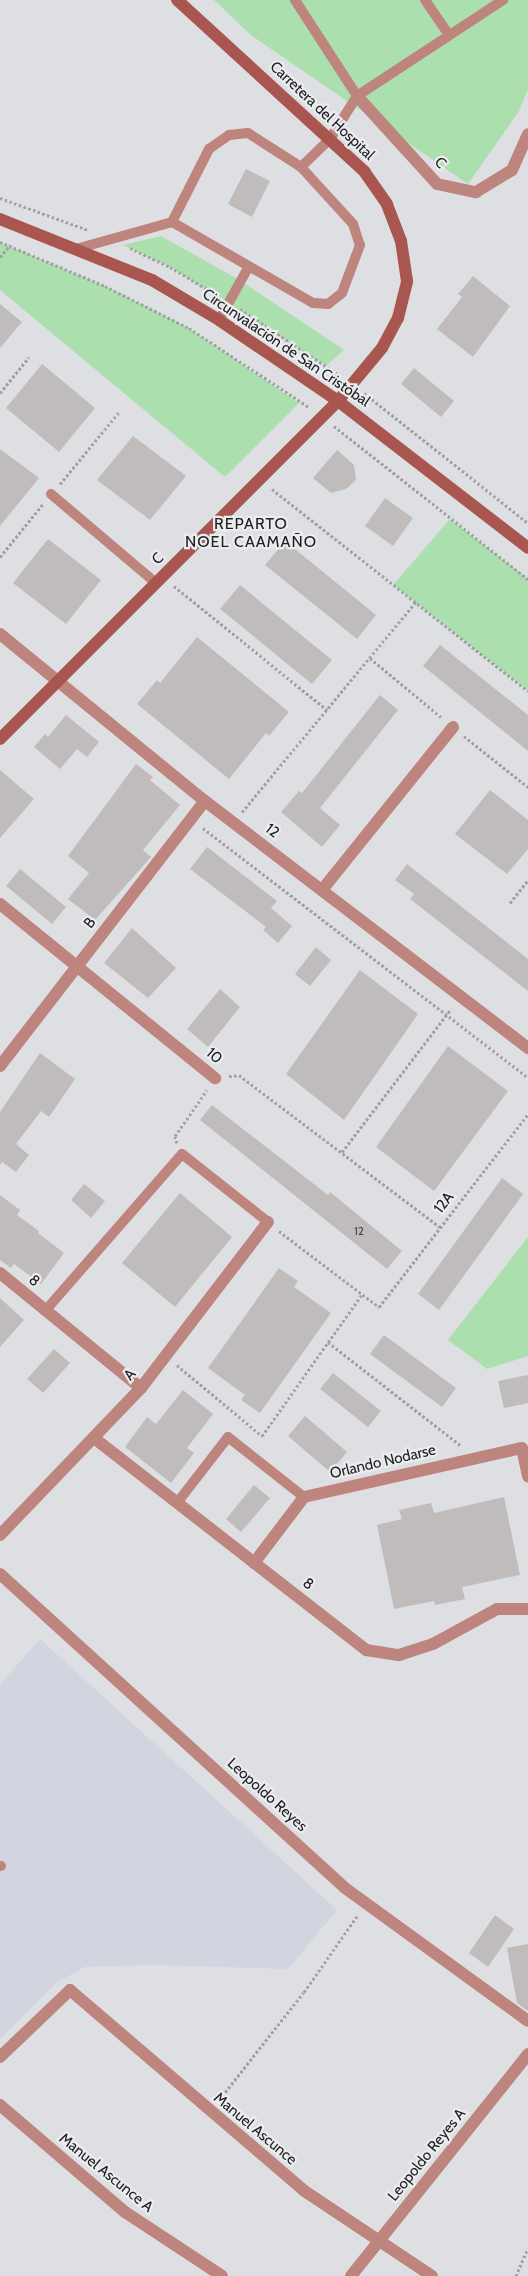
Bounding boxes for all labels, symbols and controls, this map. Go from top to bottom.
street label: Carretera del Hospital [266,58,378,164]
street label: C [430,154,450,172]
street label: Circunvalación de San Cristóbal [199,285,373,411]
district label: REPARTO NOEL CAAMAÑO [183,514,319,552]
street label: C [148,549,168,569]
street label: 12 [261,820,283,842]
street label: B [80,914,100,932]
street label: 10 [202,1044,226,1068]
street label: 12A [430,1189,458,1217]
house number: 12 [354,1224,364,1238]
street label: 8 [25,1271,43,1291]
street label: A [120,1366,140,1384]
street label: Orlando Nodarse [328,1441,438,1483]
street label: 8 [299,1574,317,1594]
street label: Leopoldo Reyes [223,1755,311,1835]
street label: Manuel Ascunce [210,2089,300,2169]
street label: Leopoldo Reyes A [384,2105,470,2205]
street label: Manuel Ascunce A [55,2130,157,2216]

